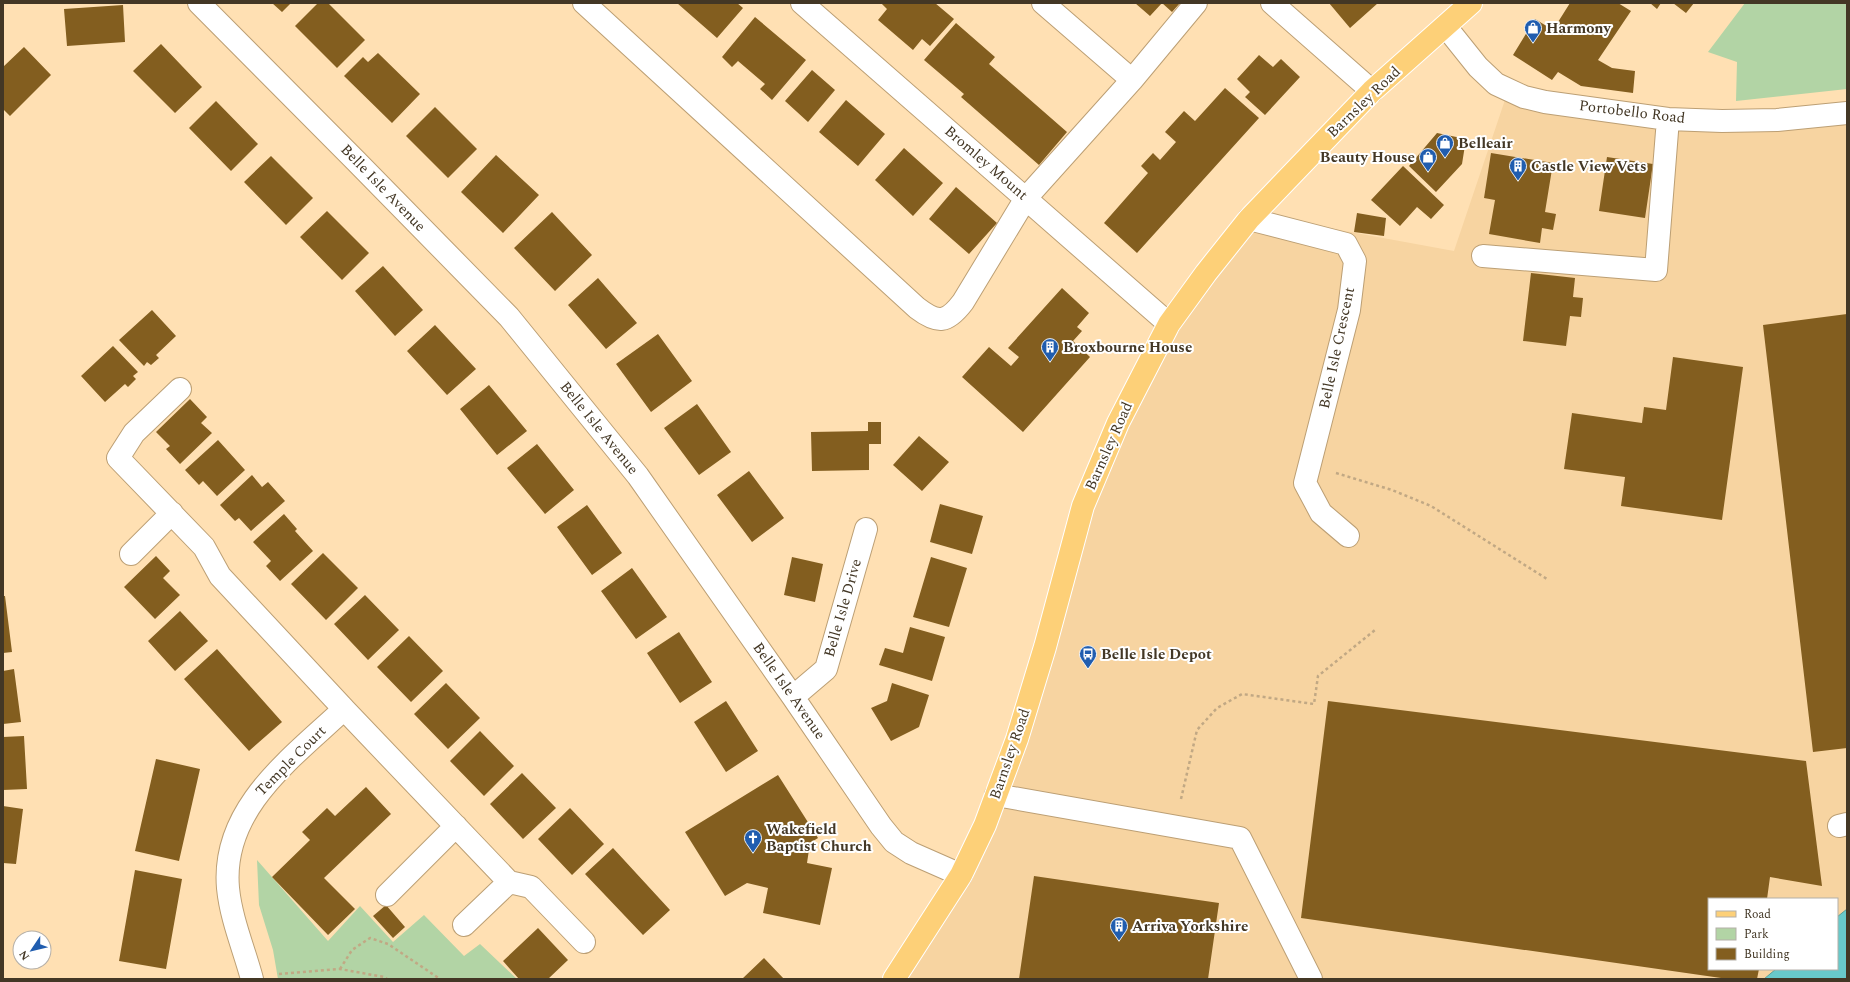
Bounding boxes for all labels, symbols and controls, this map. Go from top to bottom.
place label: Harmony [1546,17,1612,40]
shop icon: Harmony [1523,18,1543,43]
street label: Barnsley Road [1322,61,1406,143]
street label: Portobello Road [1578,94,1686,130]
street label: Bromley Mount [939,120,1033,206]
place label: Belleair [1458,132,1513,155]
shop icon: Belleair [1435,133,1455,158]
street label: Belle Isle Avenue [335,139,431,237]
place label: Beauty House [1320,146,1415,169]
shop icon: Beauty House [1418,147,1438,172]
place label: Castle View Vets [1531,155,1646,178]
building icon: Castle View Vets [1508,156,1528,181]
street label: Belle Isle Crescent [1313,285,1361,411]
place label: Broxbourne House [1063,336,1192,359]
building icon: Broxbourne House [1040,337,1060,362]
street label: Belle Isle Avenue [554,376,644,480]
street label: Barnsley Road [1079,398,1139,494]
street label: Belle Isle Drive [818,556,868,660]
street label: Belle Isle Avenue [747,638,831,744]
place label: Belle Isle Depot [1101,643,1212,666]
bus stop icon: Belle Isle Depot [1078,644,1098,669]
street label: Barnsley Road [984,705,1036,803]
street label: Temple Court [250,720,332,802]
place label: Wakefield Baptist Church [766,818,872,858]
church icon: Wakefield Baptist Church [743,828,763,853]
legend [1708,898,1838,970]
text: Road [1744,905,1771,924]
place label: Arriva Yorkshire [1132,915,1248,938]
building icon: Arriva Yorkshire [1109,916,1129,941]
text: Park [1744,925,1769,944]
north arrow [12,930,52,970]
text: Building [1744,945,1790,964]
text: N [15,947,34,964]

